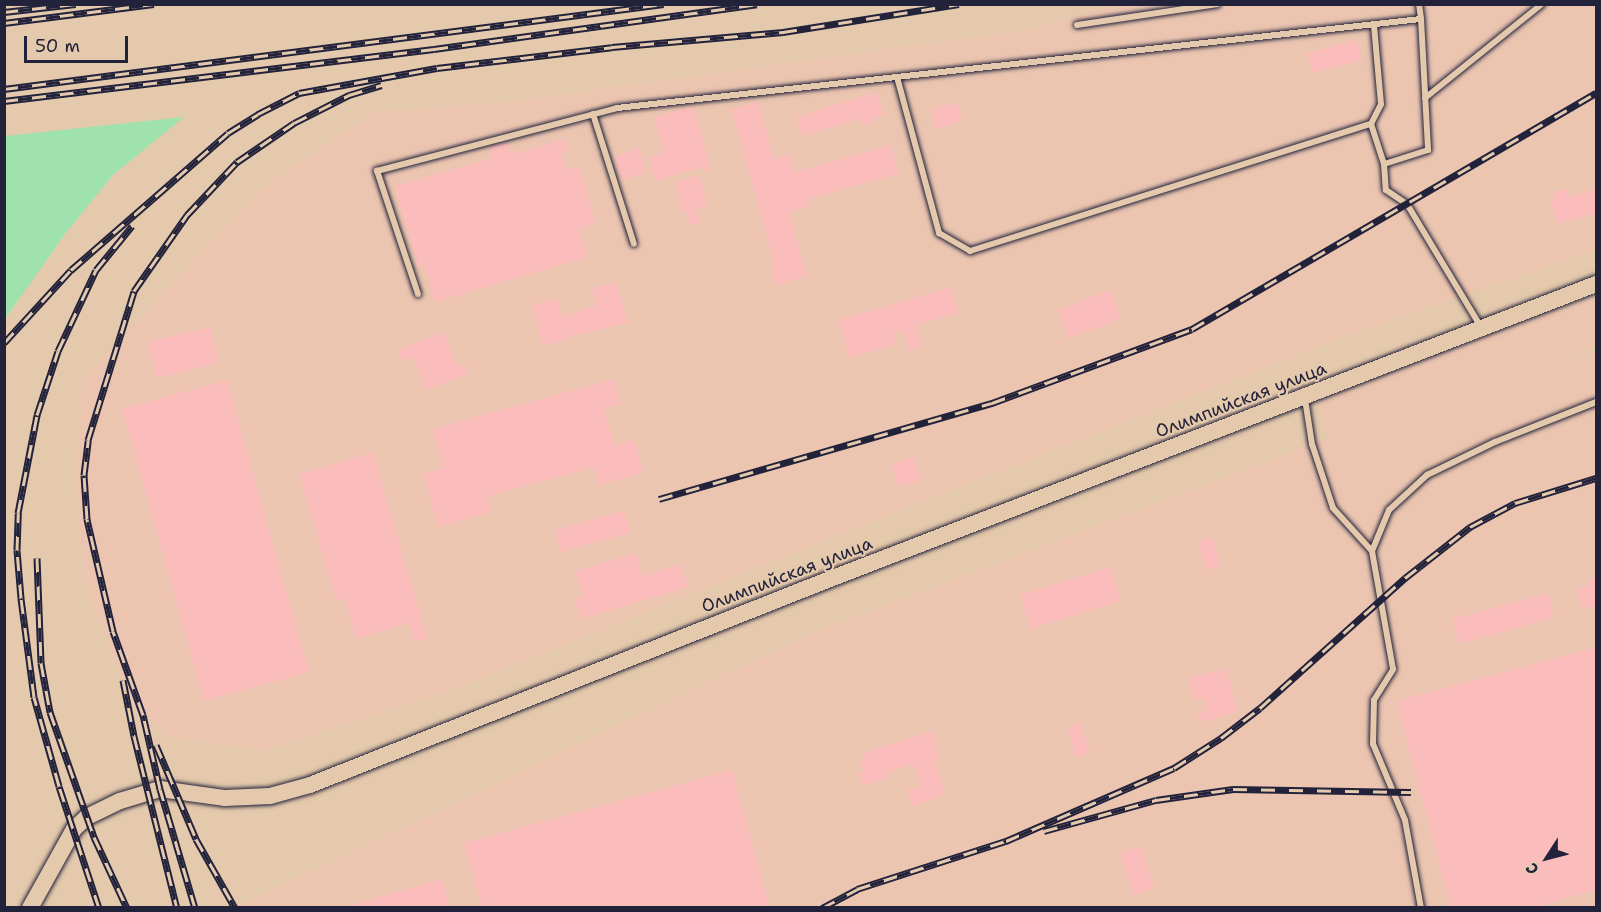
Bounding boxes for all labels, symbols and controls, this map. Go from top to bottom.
scale bar [27,24,130,62]
text: 50 m [35,34,80,58]
street label: Олимпийская улица [1152,357,1330,443]
street label: Олимпийская улица [698,532,876,618]
north arrow [1517,828,1577,888]
text: С [1521,859,1543,879]

